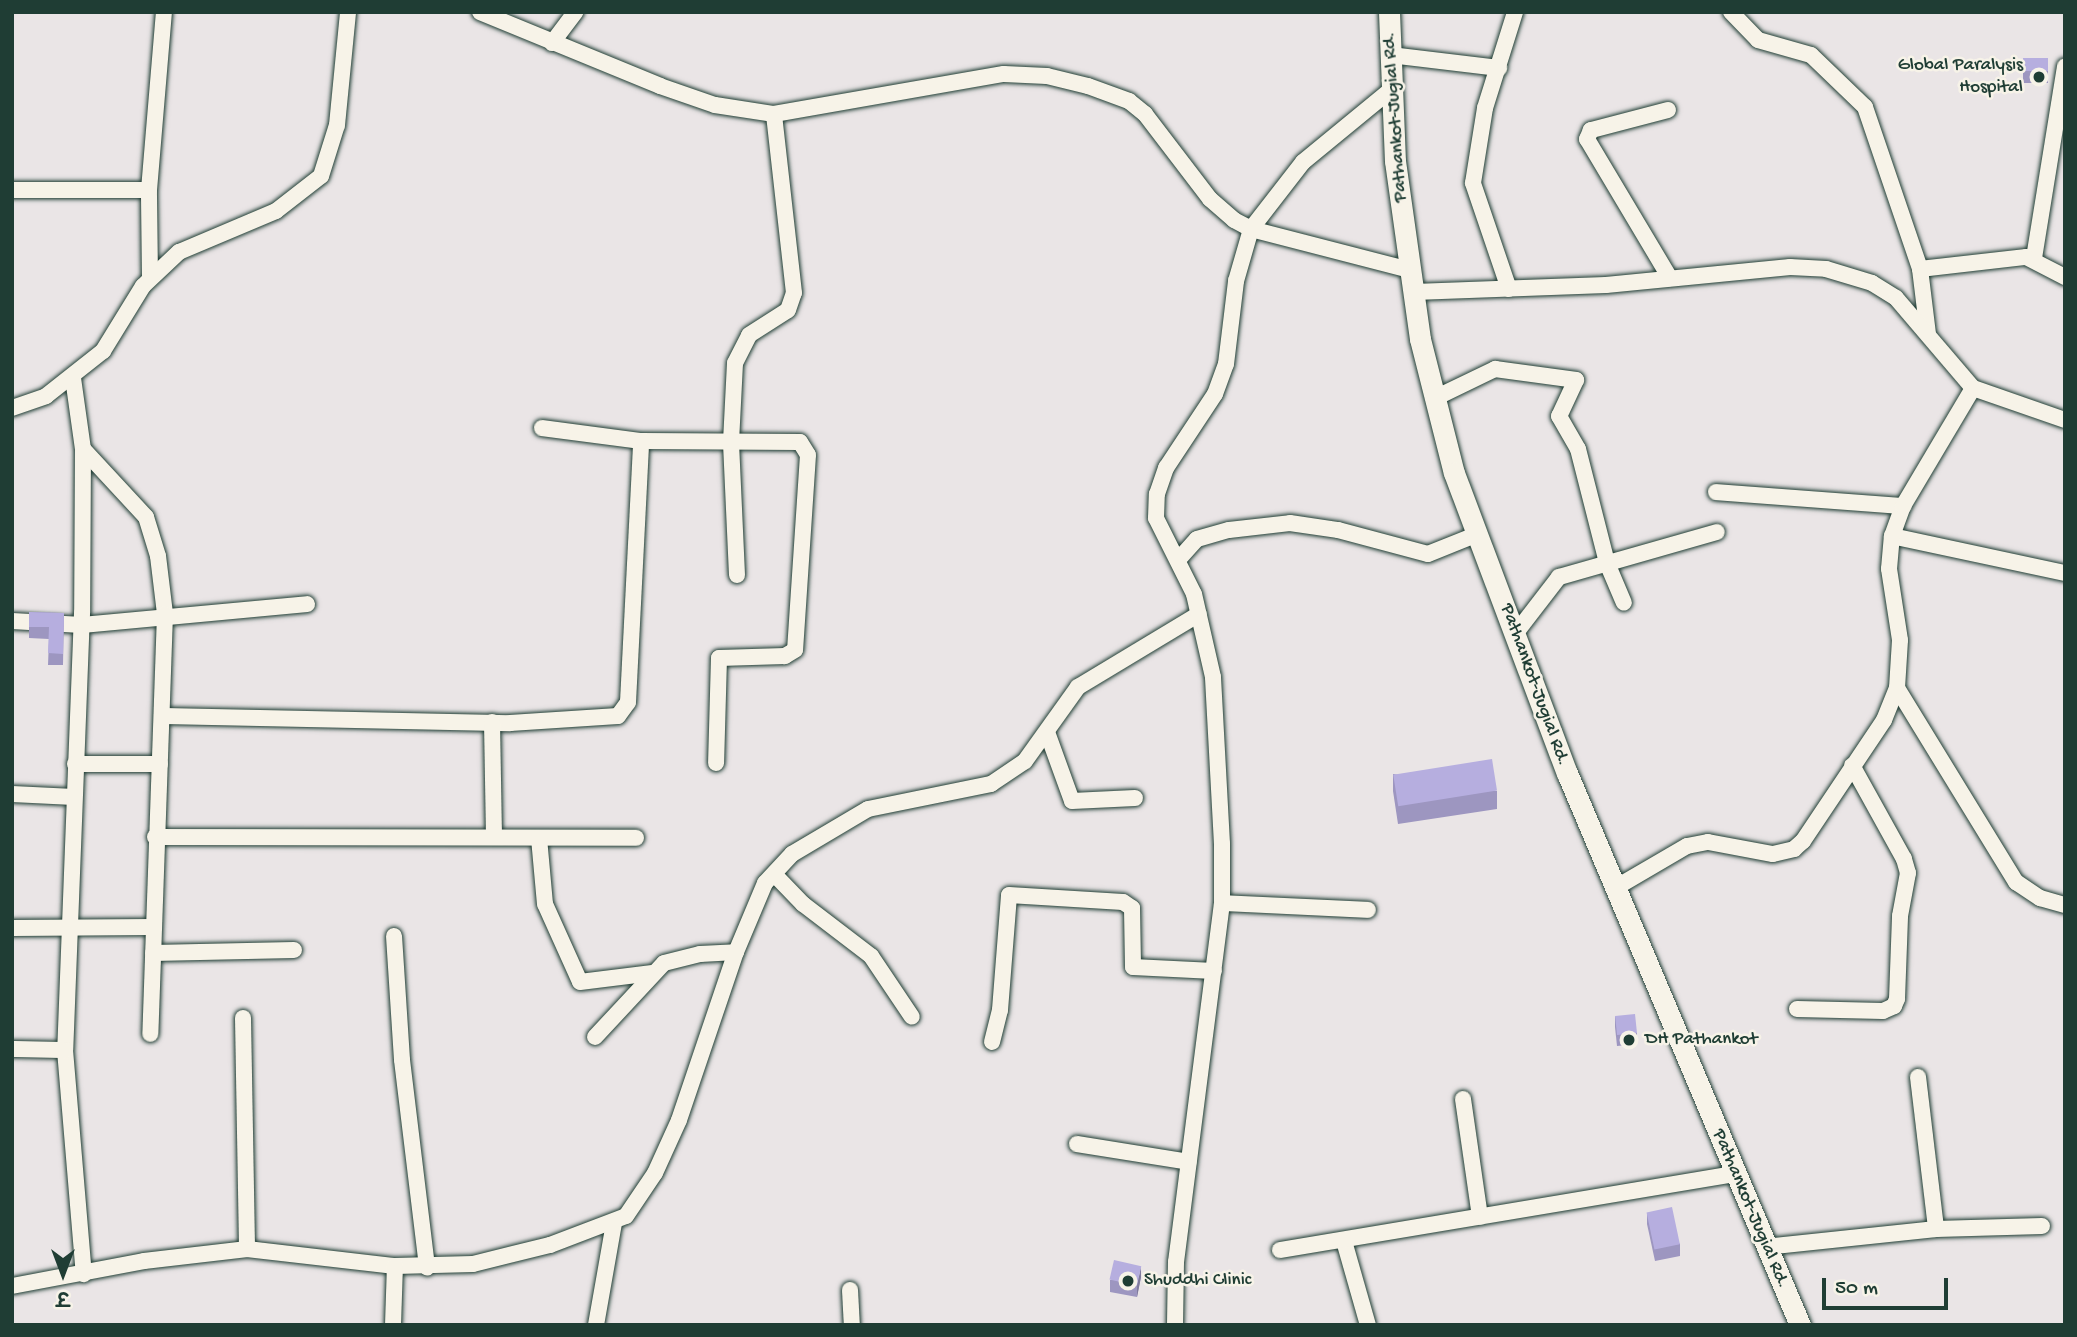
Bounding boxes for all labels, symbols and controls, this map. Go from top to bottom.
street label: Pathankot-Jugial Rd. [1379,31,1413,203]
place label: Global Paralysis Hospital [1898,55,2023,99]
marker: Global Paralysis Hospital [2029,67,2049,87]
street label: Pathankot-Jugial Rd. [1494,601,1574,769]
place label: DH Pathankot [1645,1029,1757,1051]
marker: DH Pathankot [1619,1030,1639,1050]
street label: Pathankot-Jugial Rd. [1706,1126,1794,1292]
north arrow [28,1239,98,1309]
scale bar [1825,1264,1951,1308]
place label: Shuddhi Clinic [1144,1270,1251,1292]
marker: Shuddhi Clinic [1118,1271,1138,1291]
text: 50 m [1835,1277,1878,1302]
text: उ [57,1284,69,1307]

